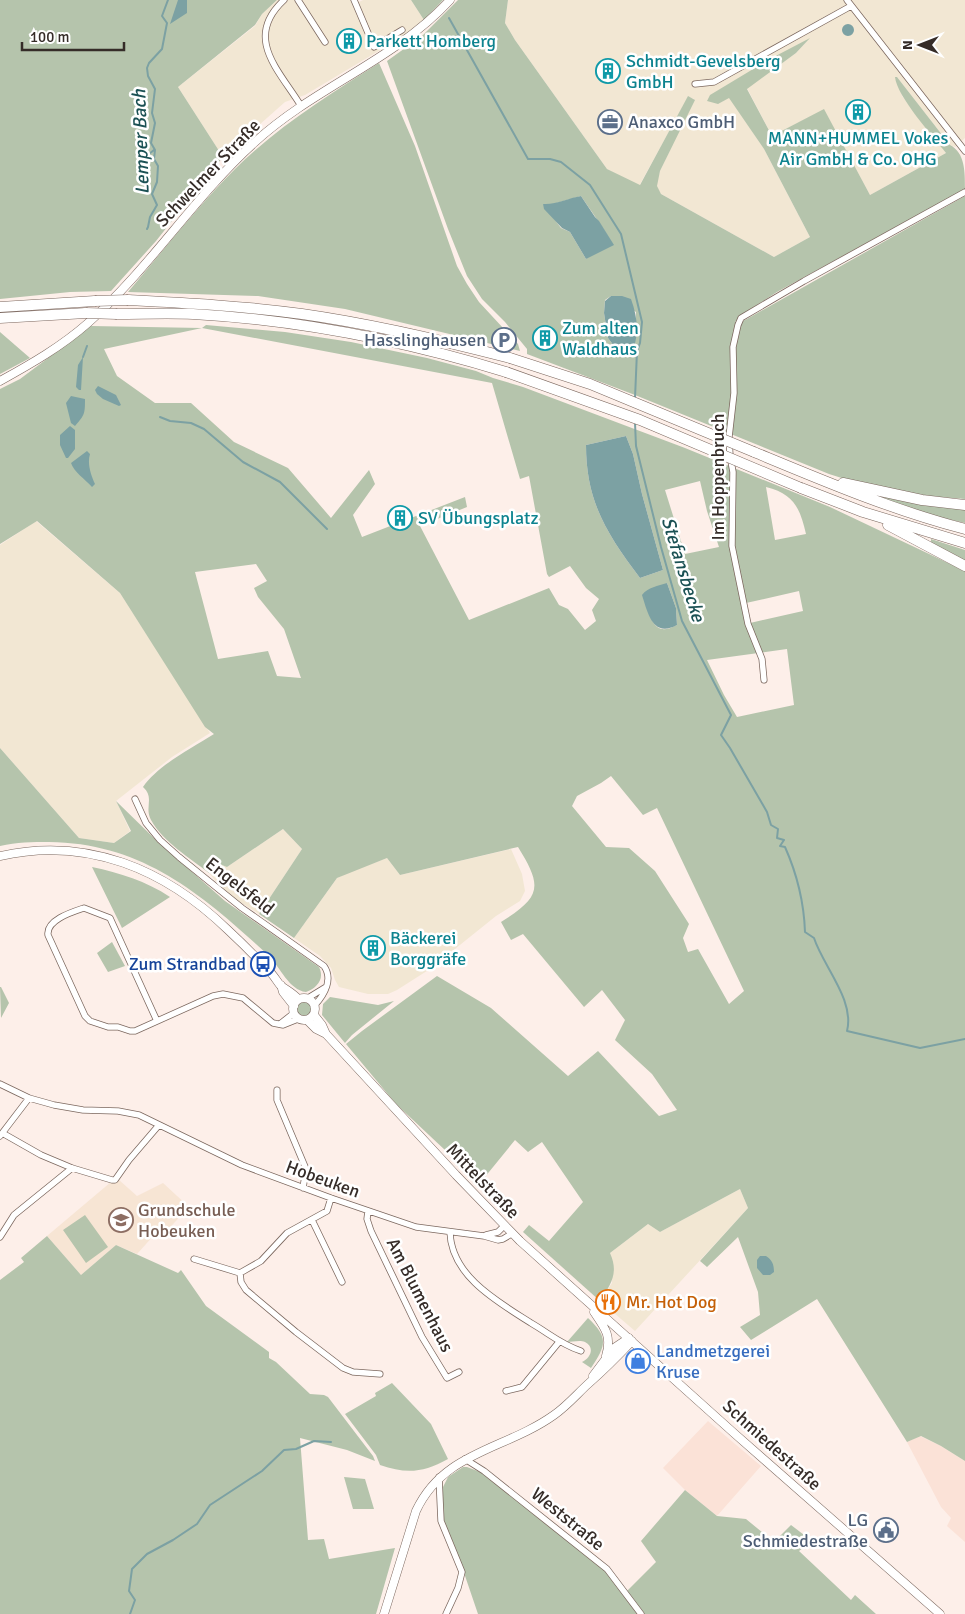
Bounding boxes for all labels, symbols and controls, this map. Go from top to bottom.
scale bar [22,20,125,52]
north arrow [895,20,945,70]
text: 100 m [30,28,70,46]
building icon: Parkett Homberg [336,28,362,54]
place label: Parkett Homberg [366,30,496,52]
text: N [899,40,916,50]
place label: Schmidt-Gevelsberg GmbH [626,50,781,93]
building icon: Schmidt-Gevelsberg GmbH [595,58,621,84]
water label: Lemper Bach [127,88,155,195]
building icon: MANN+HUMMEL Vokes Air GmbH & Co. OHG [845,99,871,125]
office icon: Anaxco GmbH [597,109,623,135]
place label: Anaxco GmbH [628,111,735,133]
street label: Schwelmer Straße [151,115,265,231]
place label: MANN+HUMMEL Vokes Air GmbH & Co. OHG [768,127,948,170]
place label: Zum alten Waldhaus [562,317,639,360]
building icon: Zum alten Waldhaus [532,325,558,351]
parking icon: Hasslinghausen [491,327,517,353]
place label: Hasslinghausen [364,329,486,351]
street label: Im Hoppenbruch [707,413,729,541]
building icon: SV Übungsplatz [387,505,413,531]
place label: SV Übungsplatz [418,507,539,529]
water label: Stefansbecke [656,514,711,626]
street label: Engelsfeld [201,852,279,920]
place label: Bäckerei Borggräfe [390,927,466,970]
building icon: Bäckerei Borggräfe [360,935,386,961]
bus stop icon: Zum Strandbad [250,951,276,977]
place label: Zum Strandbad [129,953,246,975]
street label: Mittelstraße [442,1139,524,1223]
street label: Hobeuken [283,1155,363,1203]
place label: Grundschule Hobeuken [138,1199,236,1242]
school or university icon: Grundschule Hobeuken [108,1207,134,1233]
street label: Am Blumenhaus [382,1234,458,1356]
restaurant icon: Mr. Hot Dog [595,1289,621,1315]
place label: Mr. Hot Dog [626,1291,717,1313]
place label: Landmetzgerei Kruse [656,1340,770,1383]
shop icon: Landmetzgerei Kruse [625,1348,651,1374]
street label: Schmiedestraße [718,1395,826,1495]
street label: Weststraße [527,1483,609,1555]
place label: LG Schmiedestraße [743,1509,868,1552]
public building icon: LG Schmiedestraße [873,1517,899,1543]

